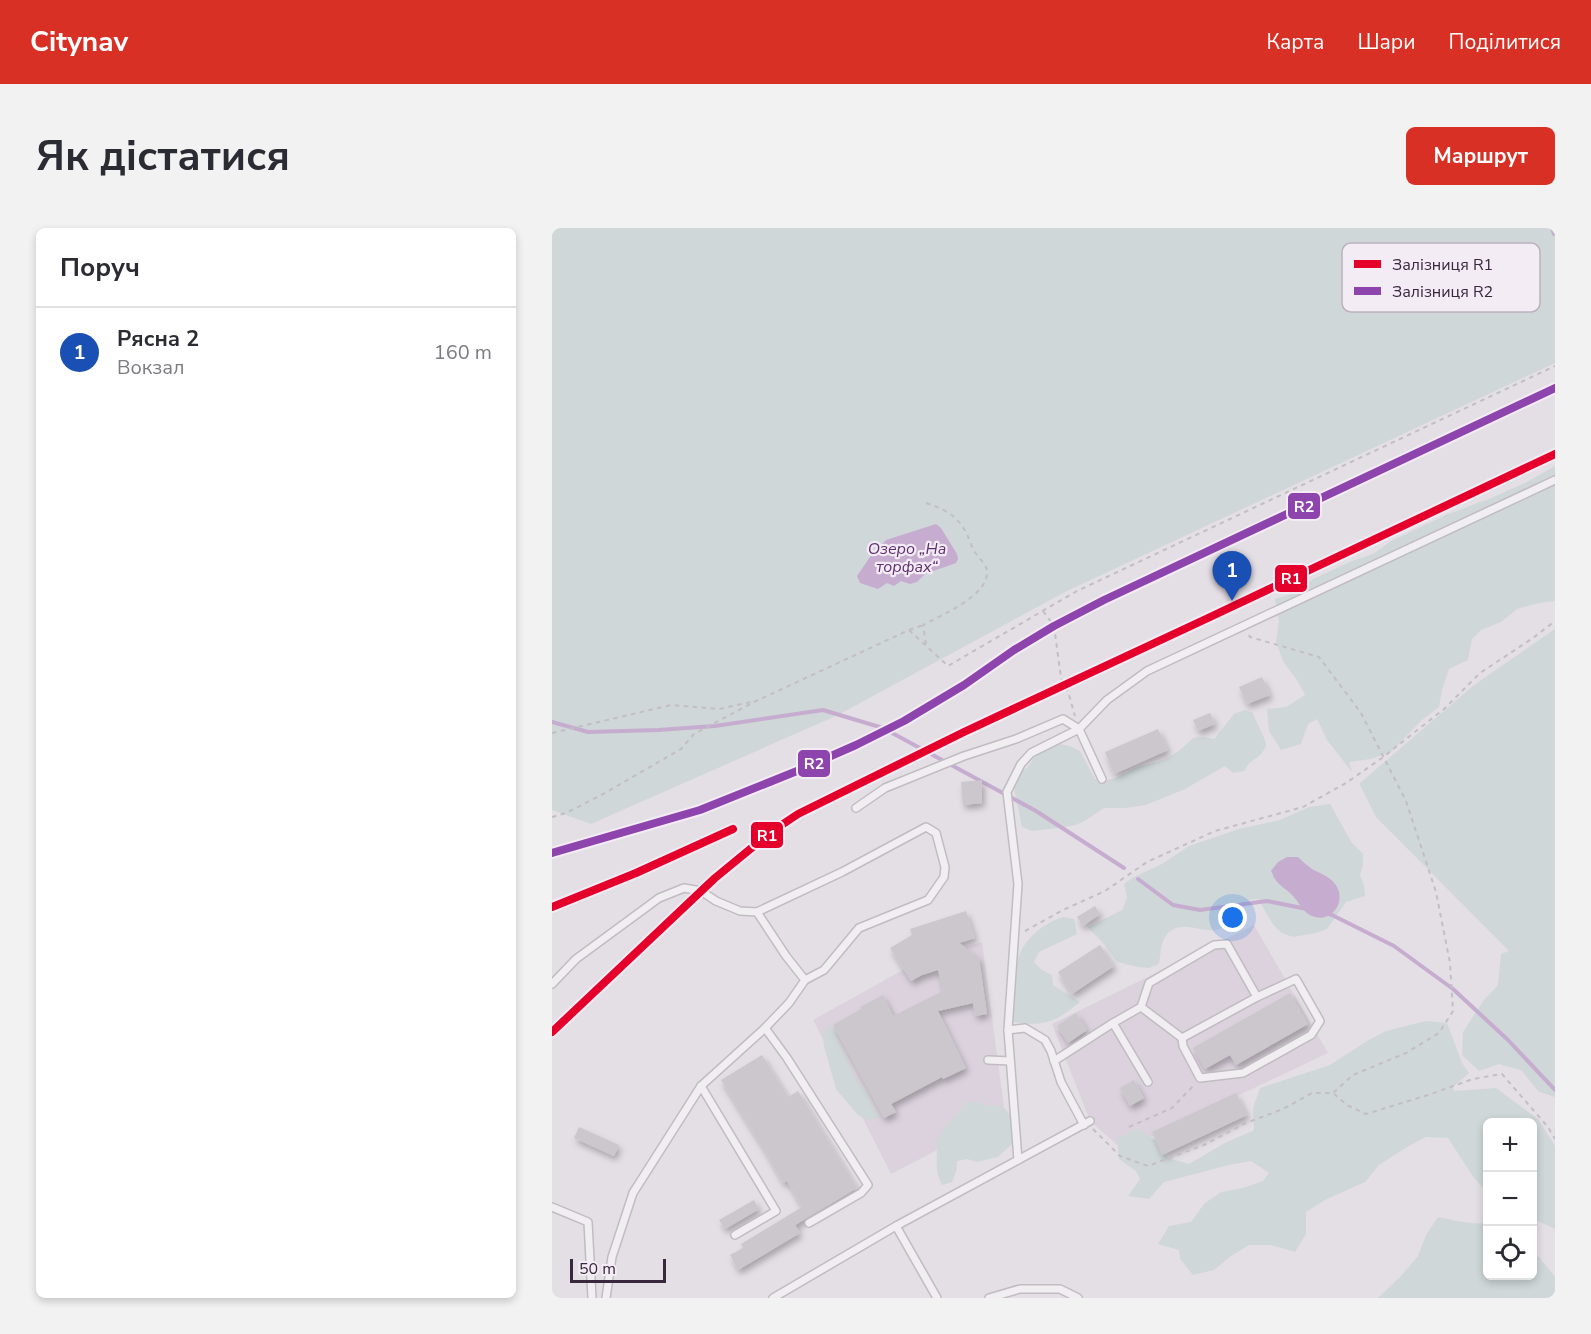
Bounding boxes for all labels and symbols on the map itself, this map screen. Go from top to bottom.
legend [1342,243,1540,312]
text: Залізниця R1 [1392,254,1493,276]
text: Залізниця R2 [1392,281,1493,303]
line badge: R2 [1287,492,1321,520]
text: R2 [1294,496,1314,518]
water label: Озеро „На торфах“ [868,538,946,578]
pin: 1 [1212,552,1252,601]
line badge: R1 [1274,564,1308,593]
text: R1 [1281,568,1301,590]
line badge: R2 [797,749,831,778]
text: R2 [804,753,824,775]
line badge: R1 [750,821,784,849]
text: R1 [757,825,777,847]
your location [1218,903,1247,932]
scale bar [570,1256,666,1284]

